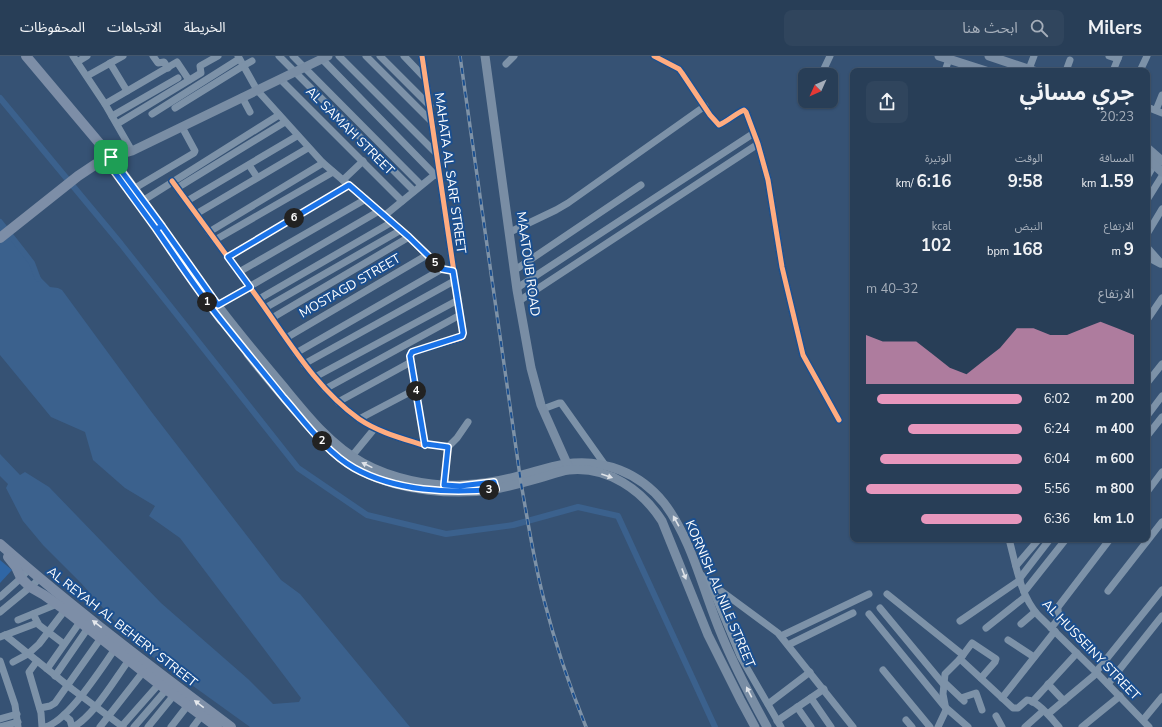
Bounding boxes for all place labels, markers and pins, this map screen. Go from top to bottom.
pin [94,140,128,174]
pin: 6 [284,208,304,228]
pin: 5 [425,253,445,273]
pin: 1 [197,292,217,312]
pin: 4 [406,381,426,401]
pin: 2 [312,431,332,451]
pin: 3 [479,480,499,500]

